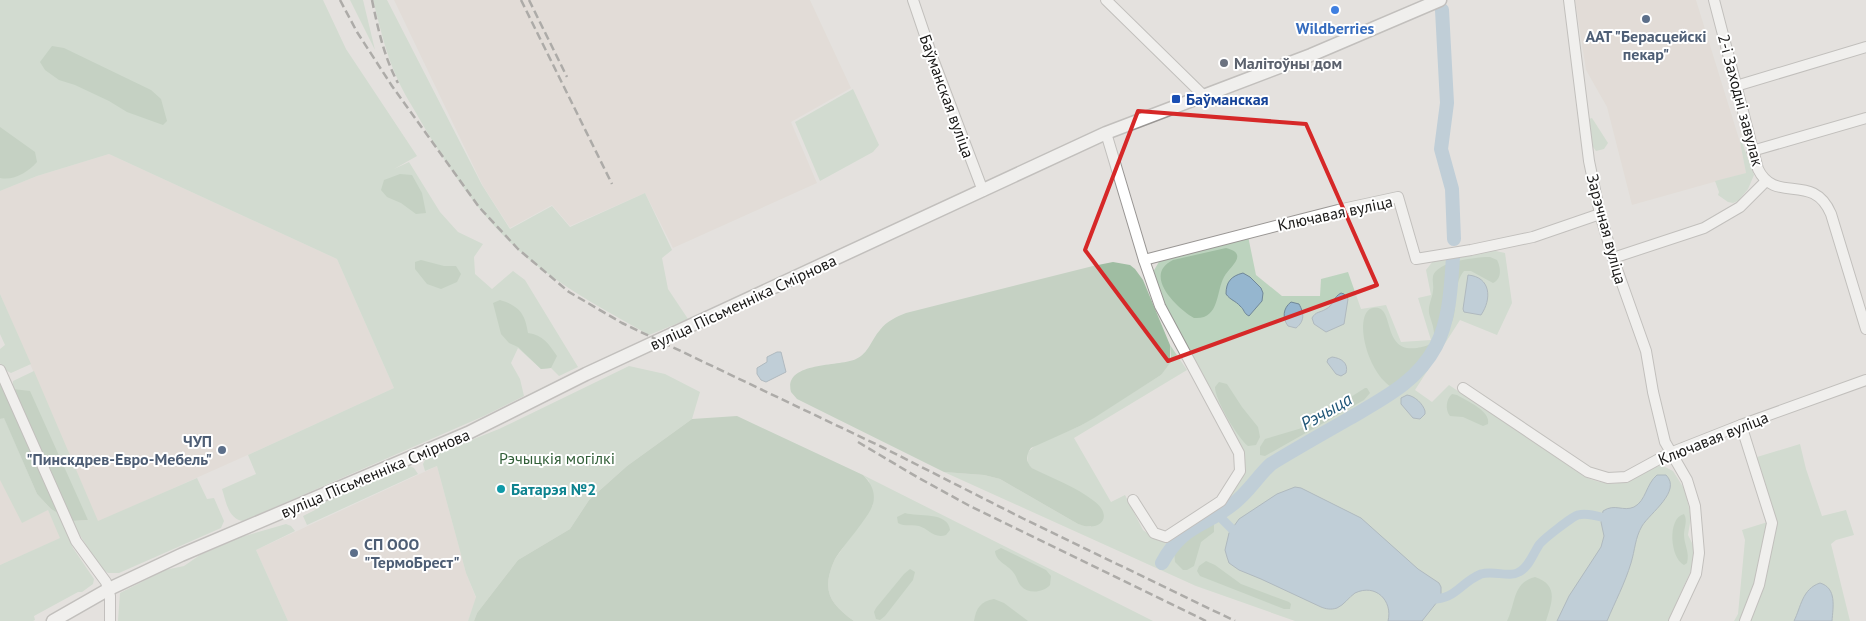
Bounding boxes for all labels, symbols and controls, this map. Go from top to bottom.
marker: Wildberries [1329,4,1341,16]
marker: ААТ "Берасцейскі пекар" [1640,13,1652,25]
place label: Wildberries [1296,18,1375,38]
place label: ААТ "Берасцейскі пекар" [1585,26,1707,64]
street label: Баўманская вуліца [915,31,979,161]
street label: 2-і Заходні завулак [1714,32,1768,168]
place label: Малітоўны дом [1234,53,1342,73]
marker: Малітоўны дом [1218,57,1230,69]
place label: Баўманская [1186,89,1269,109]
marker: Баўманская [1170,93,1182,105]
street label: Зарэчная вуліца [1583,172,1631,286]
street label: Ключавая вуліца [1276,191,1394,235]
street label: вуліца Пісьменніка Смірнова [647,250,839,354]
water label: Рэчыца [1296,387,1356,435]
street label: Ключавая вуліца [1655,407,1771,469]
street label: вуліца Пісьменніка Смірнова [277,424,473,522]
place label: ЧУП "Пинскдрев-Евро-Мебель" [26,431,212,469]
marker: ЧУП "Пинскдрев-Евро-Мебель" [216,444,228,456]
park label: Рэчыцкія могілкі [499,448,615,468]
place label: Батарэя №2 [511,479,596,499]
marker: Батарэя №2 [495,483,507,495]
place label: СП ООО "ТермоБрест" [364,534,460,572]
marker: СП ООО "ТермоБрест" [348,547,360,559]

